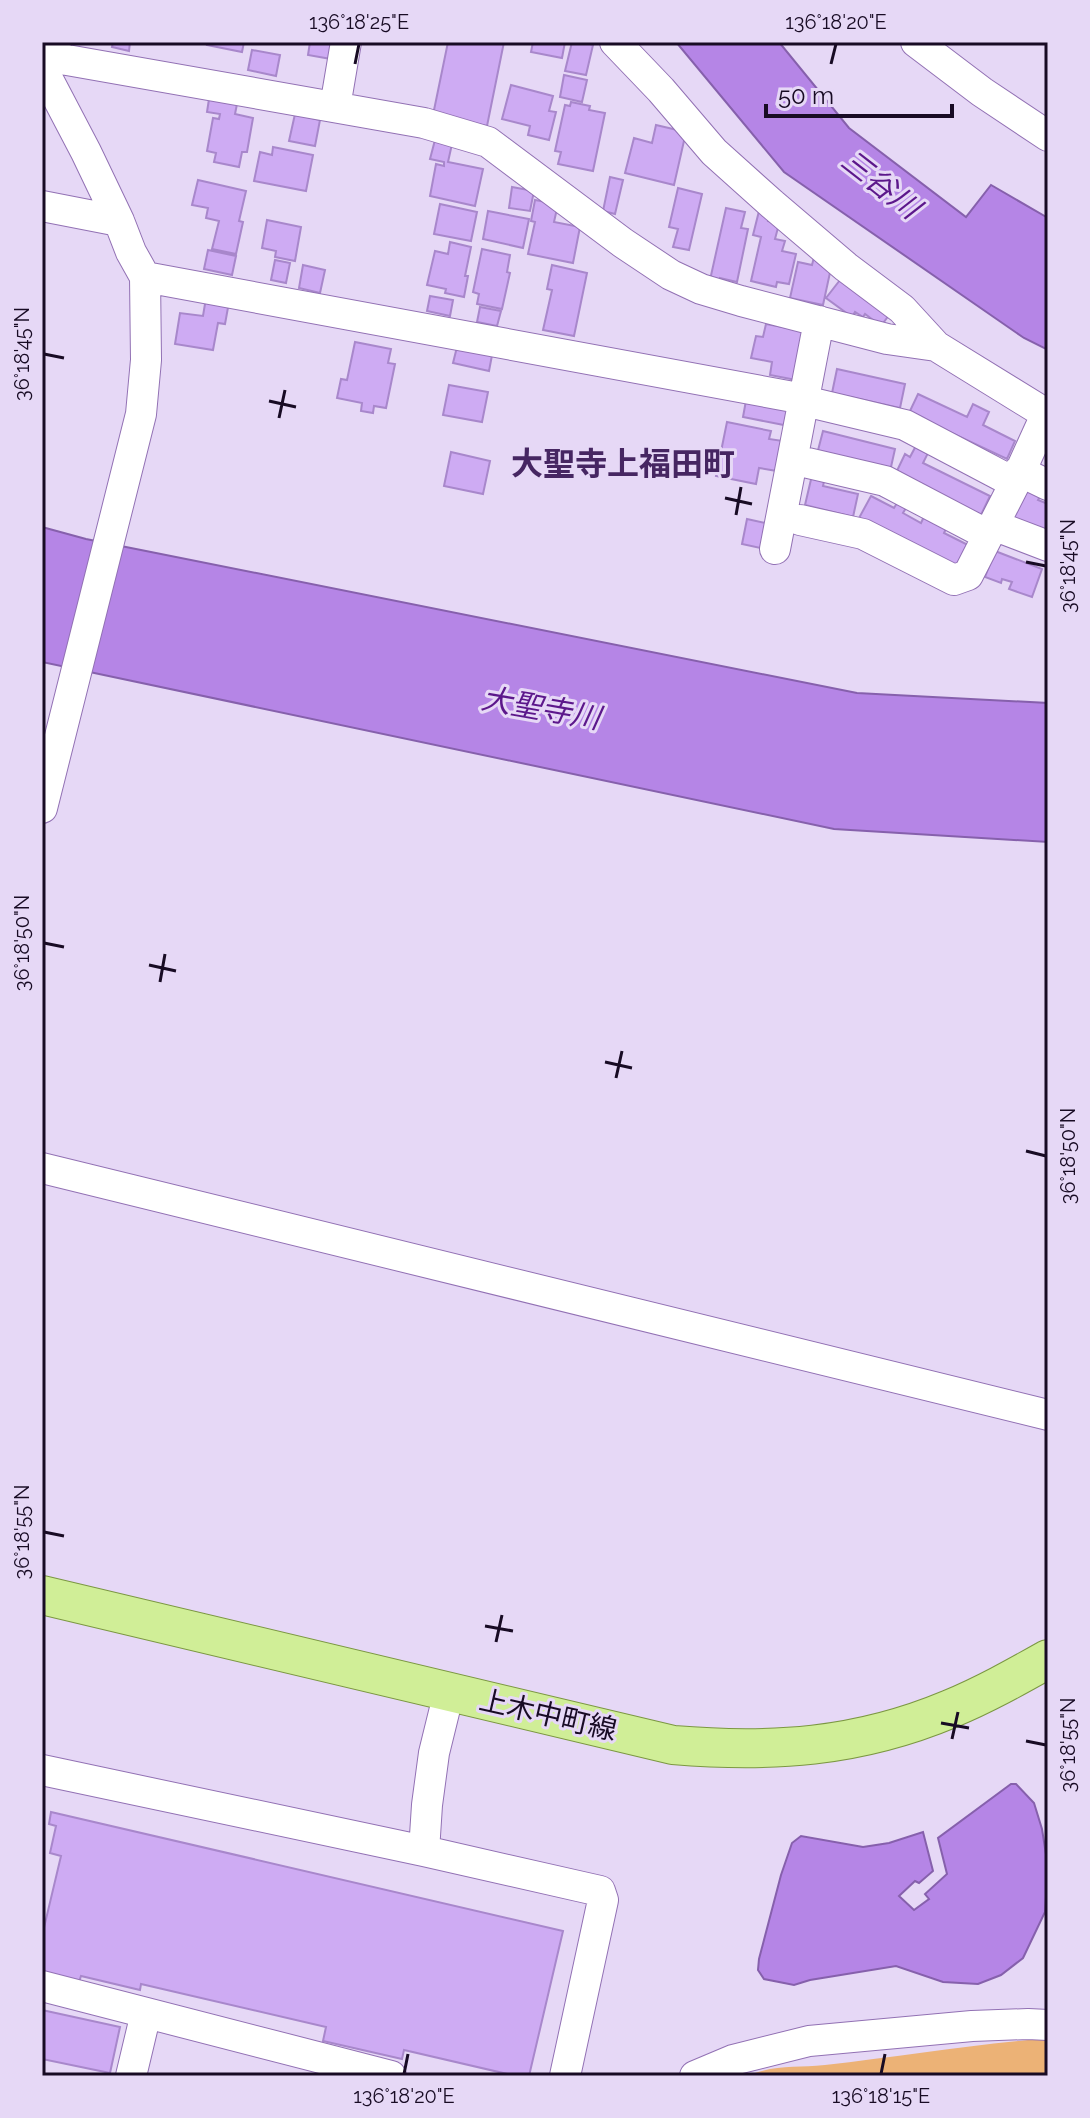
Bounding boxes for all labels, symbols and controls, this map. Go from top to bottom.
text: 136°18'25"E [309,10,409,34]
text: 136°18'20"E [785,10,887,34]
scale bar [766,68,952,118]
text: 50 m [778,81,834,110]
water label: 三谷川 [835,143,930,227]
text: 36°18'45"N [10,307,34,401]
district label: 大聖寺上福田町 [511,445,735,482]
text: 36°18'45"N [1056,519,1080,613]
water label: 大聖寺川 [479,680,606,736]
text: 36°18'50"N [10,895,34,991]
text: 36°18'50"N [1056,1108,1080,1204]
text: 36°18'55"N [10,1484,34,1580]
street label: 上木中町線 [476,1683,620,1747]
text: 36°18'55"N [1056,1697,1080,1793]
text: 136°18'20"E [353,2084,455,2108]
text: 136°18'15"E [832,2084,930,2108]

